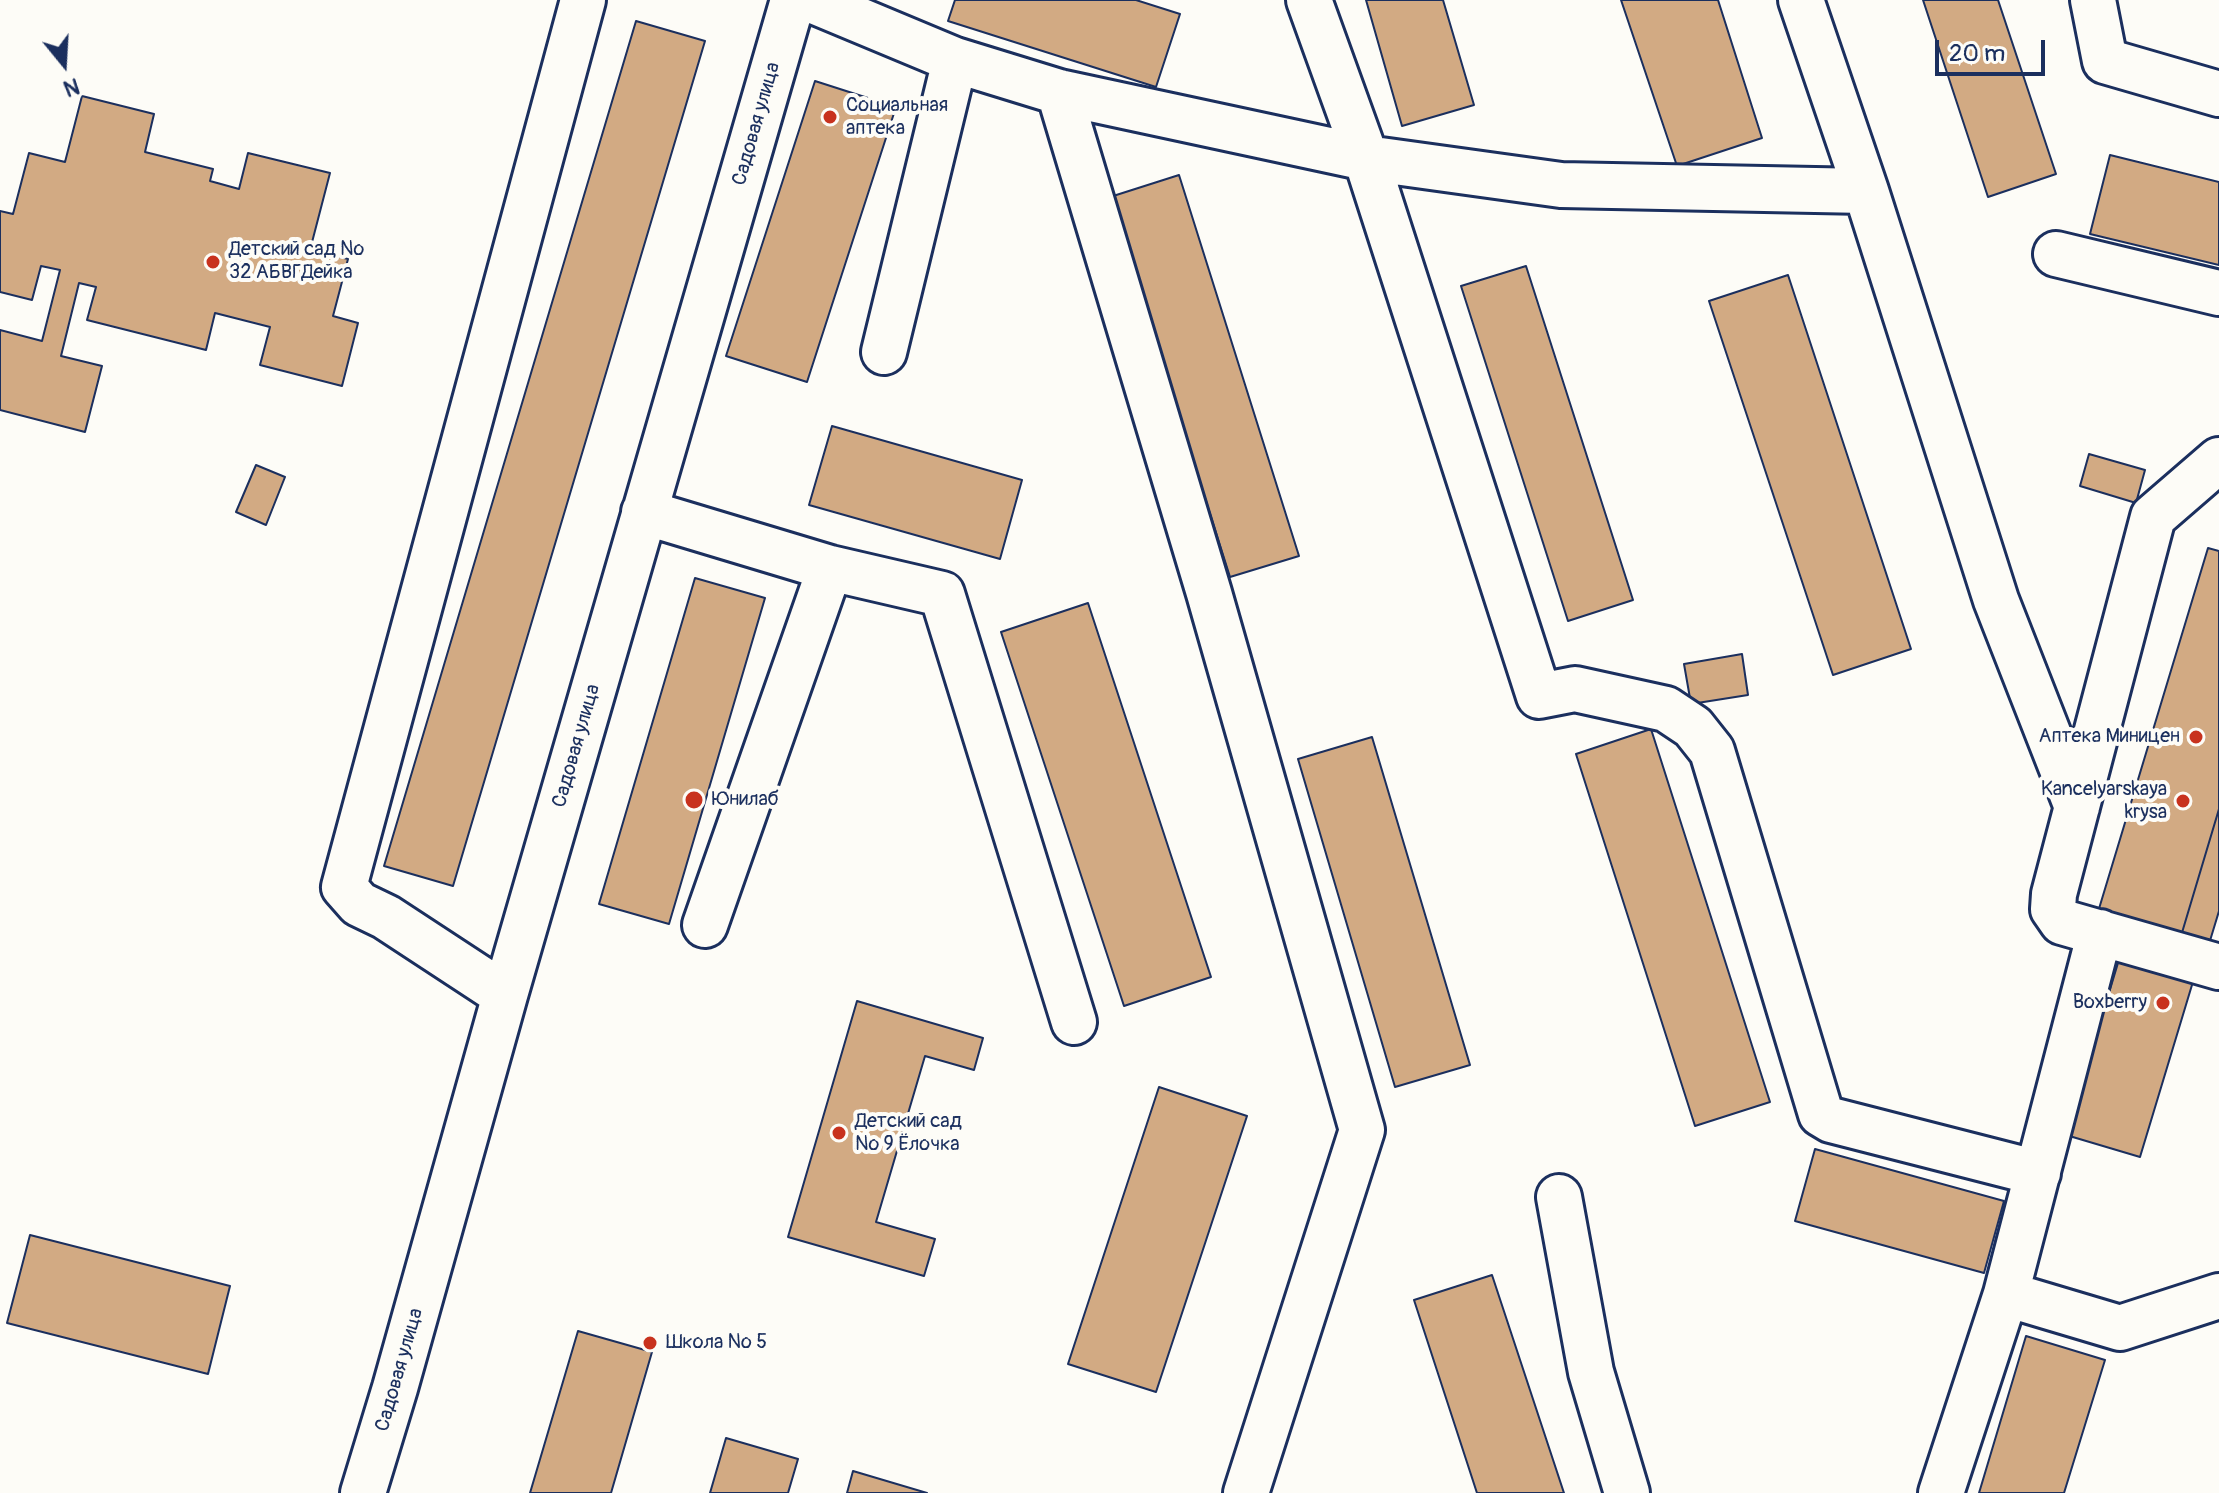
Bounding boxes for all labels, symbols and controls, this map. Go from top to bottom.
north arrow [24,24,104,104]
scale bar [1939,24,2049,74]
text: 20 m [1949,39,2005,68]
street label: Садовая улица [728,60,786,188]
text: N [60,71,83,102]
place label: Социальная аптека [846,94,948,141]
marker: Социальная аптека [821,108,839,126]
place label: Детский сад № 32 АБВГДейка [229,238,364,285]
marker: Детский сад № 32 АБВГДейка [204,253,222,271]
street label: Садовая улица [548,682,606,810]
place label: Аптека Миницен [2038,725,2180,749]
marker: Аптека Миницен [2187,728,2205,746]
place label: Kancelyarskaya krysa [2041,778,2167,825]
place label: Юнилаб [712,788,779,812]
marker: Юнилаб [683,789,705,811]
marker: Kancelyarskaya krysa [2174,792,2192,810]
place label: Boxberry [2073,991,2147,1015]
marker: Boxberry [2154,994,2172,1012]
place label: Детский сад № 9 Ёлочка [855,1110,962,1157]
marker: Детский сад № 9 Ёлочка [830,1124,848,1142]
street label: Садовая улица [371,1306,429,1434]
place label: Школа № 5 [666,1331,767,1355]
marker: Школа № 5 [641,1334,659,1352]

